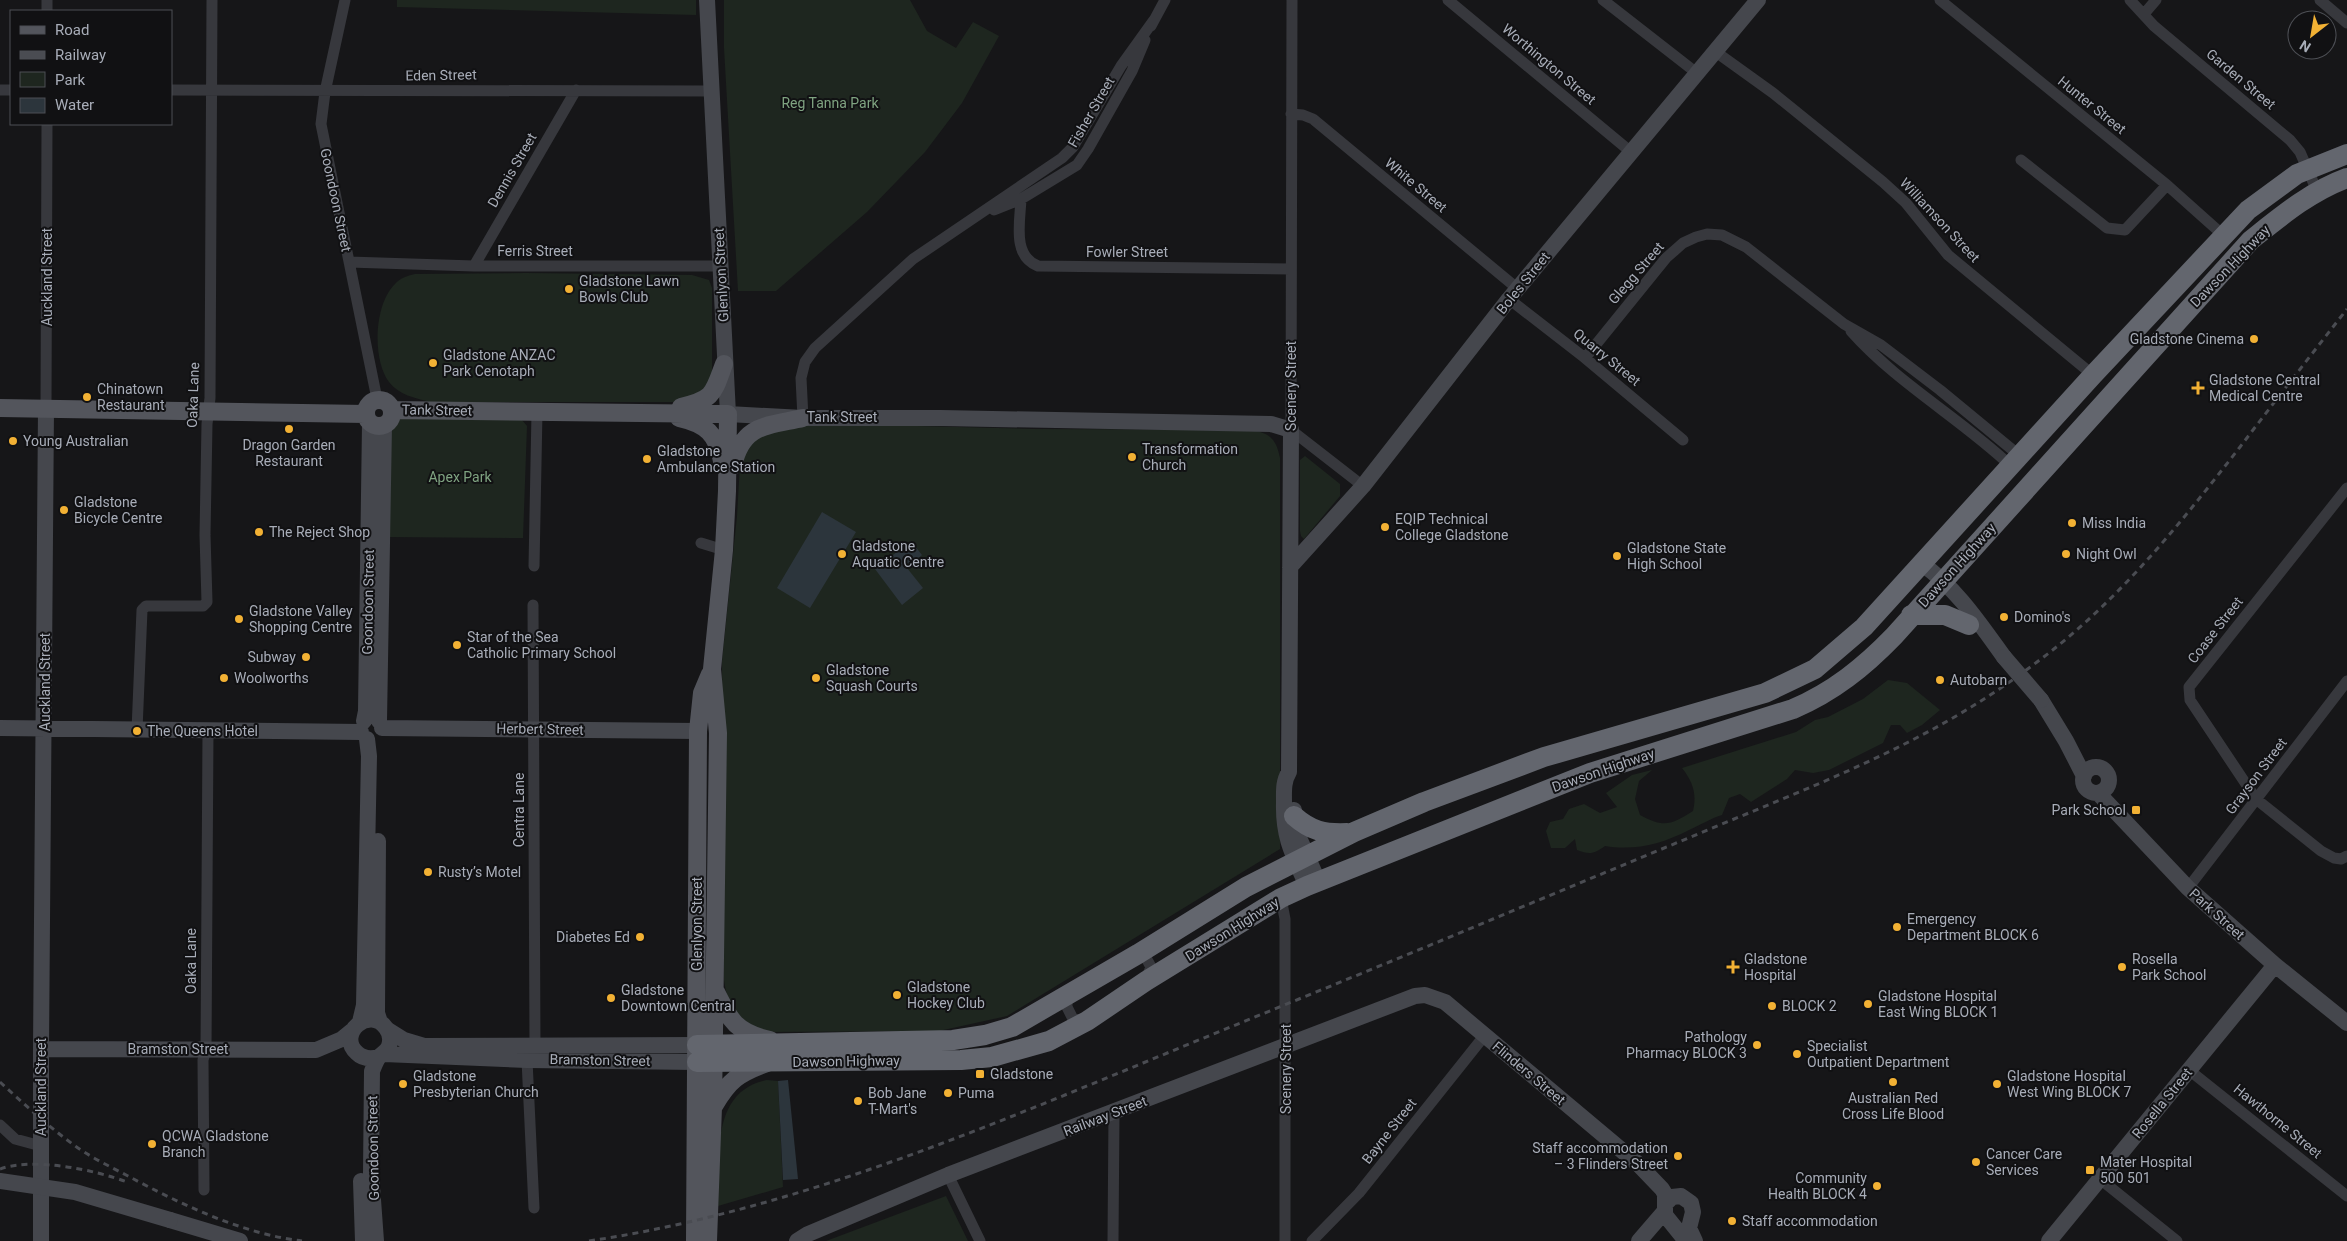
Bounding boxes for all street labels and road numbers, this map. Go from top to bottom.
street label: Worthington Street [1499,20,1599,108]
street label: Garden Street [2203,45,2279,113]
street label: Eden Street [405,66,477,84]
street label: Hunter Street [2055,73,2129,137]
street label: Fisher Street [1064,74,1118,150]
street label: Dennis Street [484,130,540,210]
street label: Goondoon Street [317,147,355,254]
street label: White Street [1382,154,1451,216]
street label: Williamson Street [1897,175,1983,266]
street label: Dawson Highway [2187,222,2273,310]
street label: Auckland Street [39,227,55,326]
street label: Glenlyon Street [711,227,731,322]
street label: Glegg Street [1605,239,1667,307]
street label: Ferris Street [497,243,573,259]
street label: Fowler Street [1086,244,1168,260]
street label: Boles Street [1493,248,1553,317]
street label: Quarry Street [1570,325,1644,389]
street label: Scenery Street [1283,341,1299,431]
street label: Oaka Lane [184,362,202,428]
street label: Tank Street [402,401,473,419]
street label: Tank Street [807,409,878,425]
street label: Dawson Highway [1915,519,1999,610]
street label: Goondoon Street [359,549,377,655]
street label: Coase Street [2184,593,2246,666]
street label: Auckland Street [37,632,53,731]
street label: Herbert Street [496,720,584,738]
street label: Grayson Street [2222,734,2290,817]
street label: Dawson Highway [1550,745,1657,795]
street label: Centra Lane [511,773,527,847]
street label: Glenlyon Street [689,877,705,971]
street label: Park Street [2186,885,2248,943]
street label: Dawson Highway [1182,894,1282,964]
street label: Oaka Lane [183,928,199,994]
street label: Scenery Street [1278,1024,1294,1114]
street label: Auckland Street [33,1037,49,1136]
street label: Flinders Street [1489,1038,1569,1108]
street label: Bramston Street [128,1041,229,1057]
street label: Bramston Street [549,1051,651,1069]
street label: Dawson Highway [792,1052,900,1070]
street label: Rosella Street [2129,1064,2196,1141]
street label: Hawthorne Street [2231,1081,2326,1162]
street label: Railway Street [1061,1093,1149,1139]
street label: Goondoon Street [364,1095,382,1201]
street label: Bayne Street [1359,1095,1420,1167]

